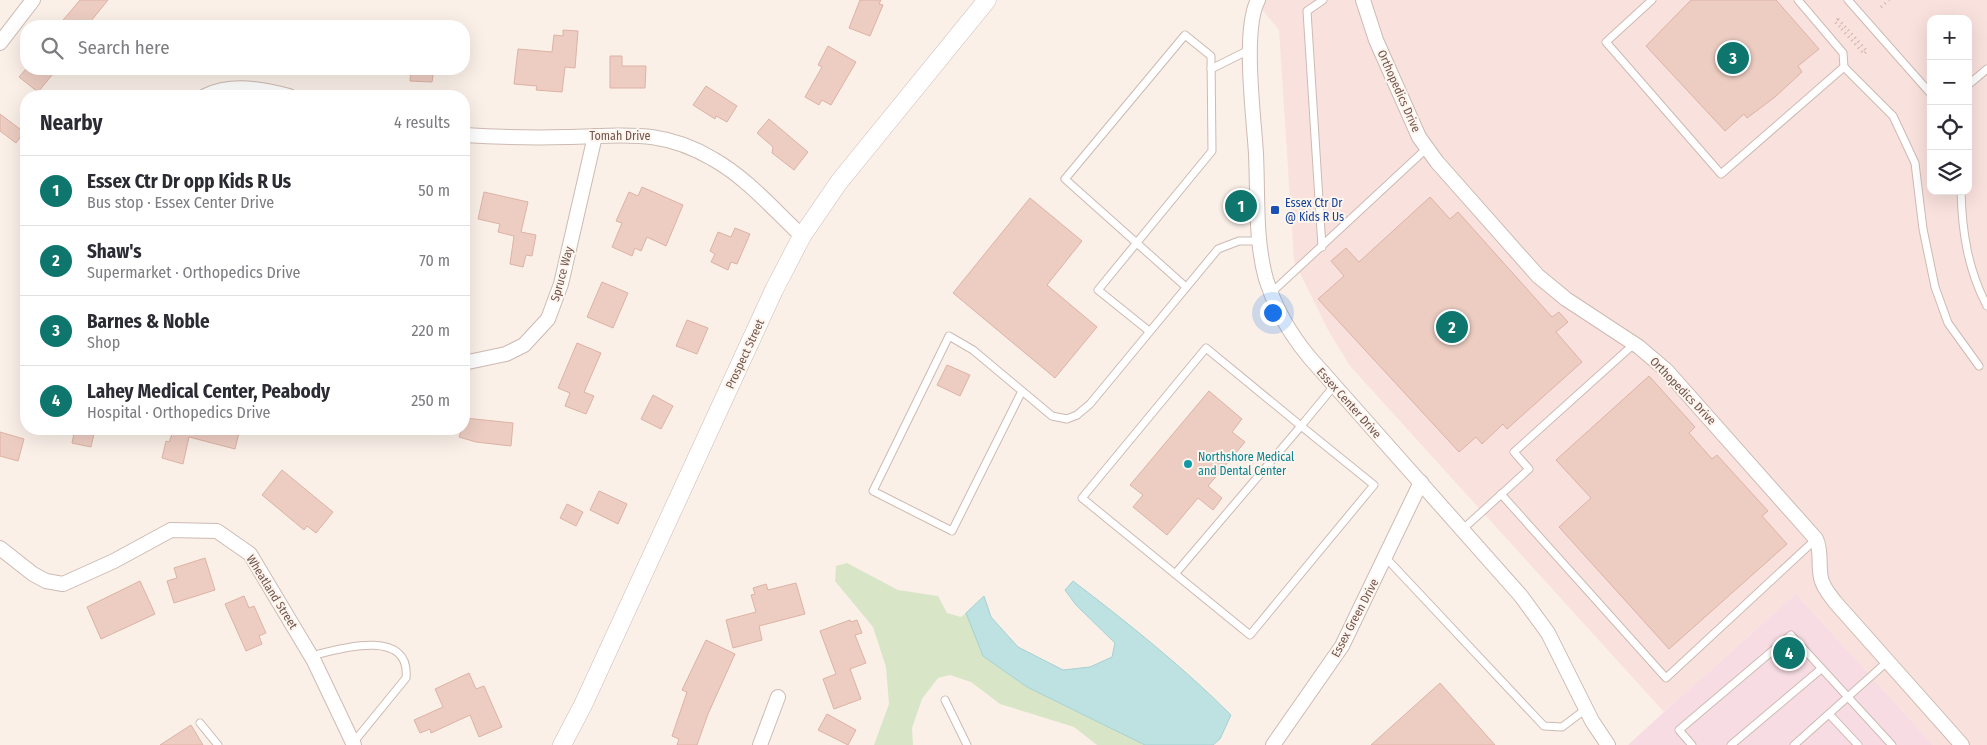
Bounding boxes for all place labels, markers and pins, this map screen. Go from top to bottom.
pin: 3 [1717,39,1749,77]
pin: 1 [1225,187,1257,225]
place label: Essex Ctr Dr @ Kids R Us [1285,196,1344,224]
marker: Essex Ctr Dr @ Kids R Us [1269,204,1281,216]
pin: 2 [1436,308,1468,346]
place label: Northshore Medical and Dental Center [1198,450,1294,478]
marker: Northshore Medical and Dental Center [1182,458,1194,470]
pin: 4 [1773,634,1805,672]

